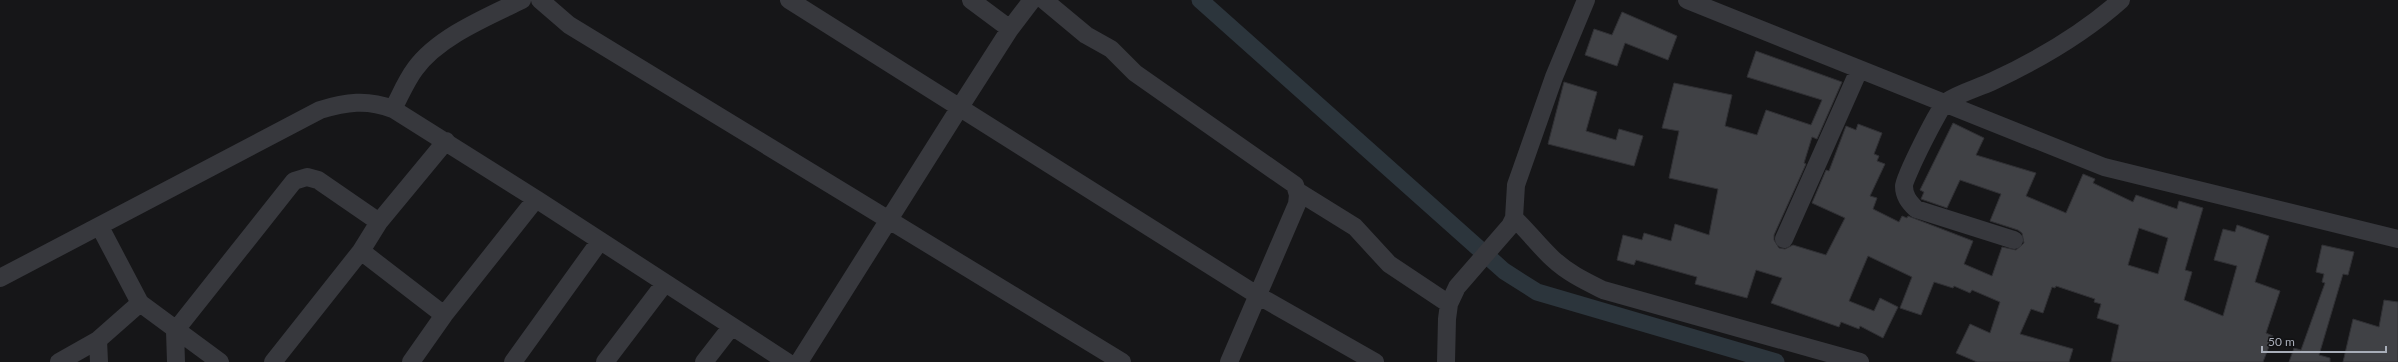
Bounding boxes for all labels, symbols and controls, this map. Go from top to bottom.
scale bar [2262,328,2386,354]
text: 50 m [2268,334,2295,349]

